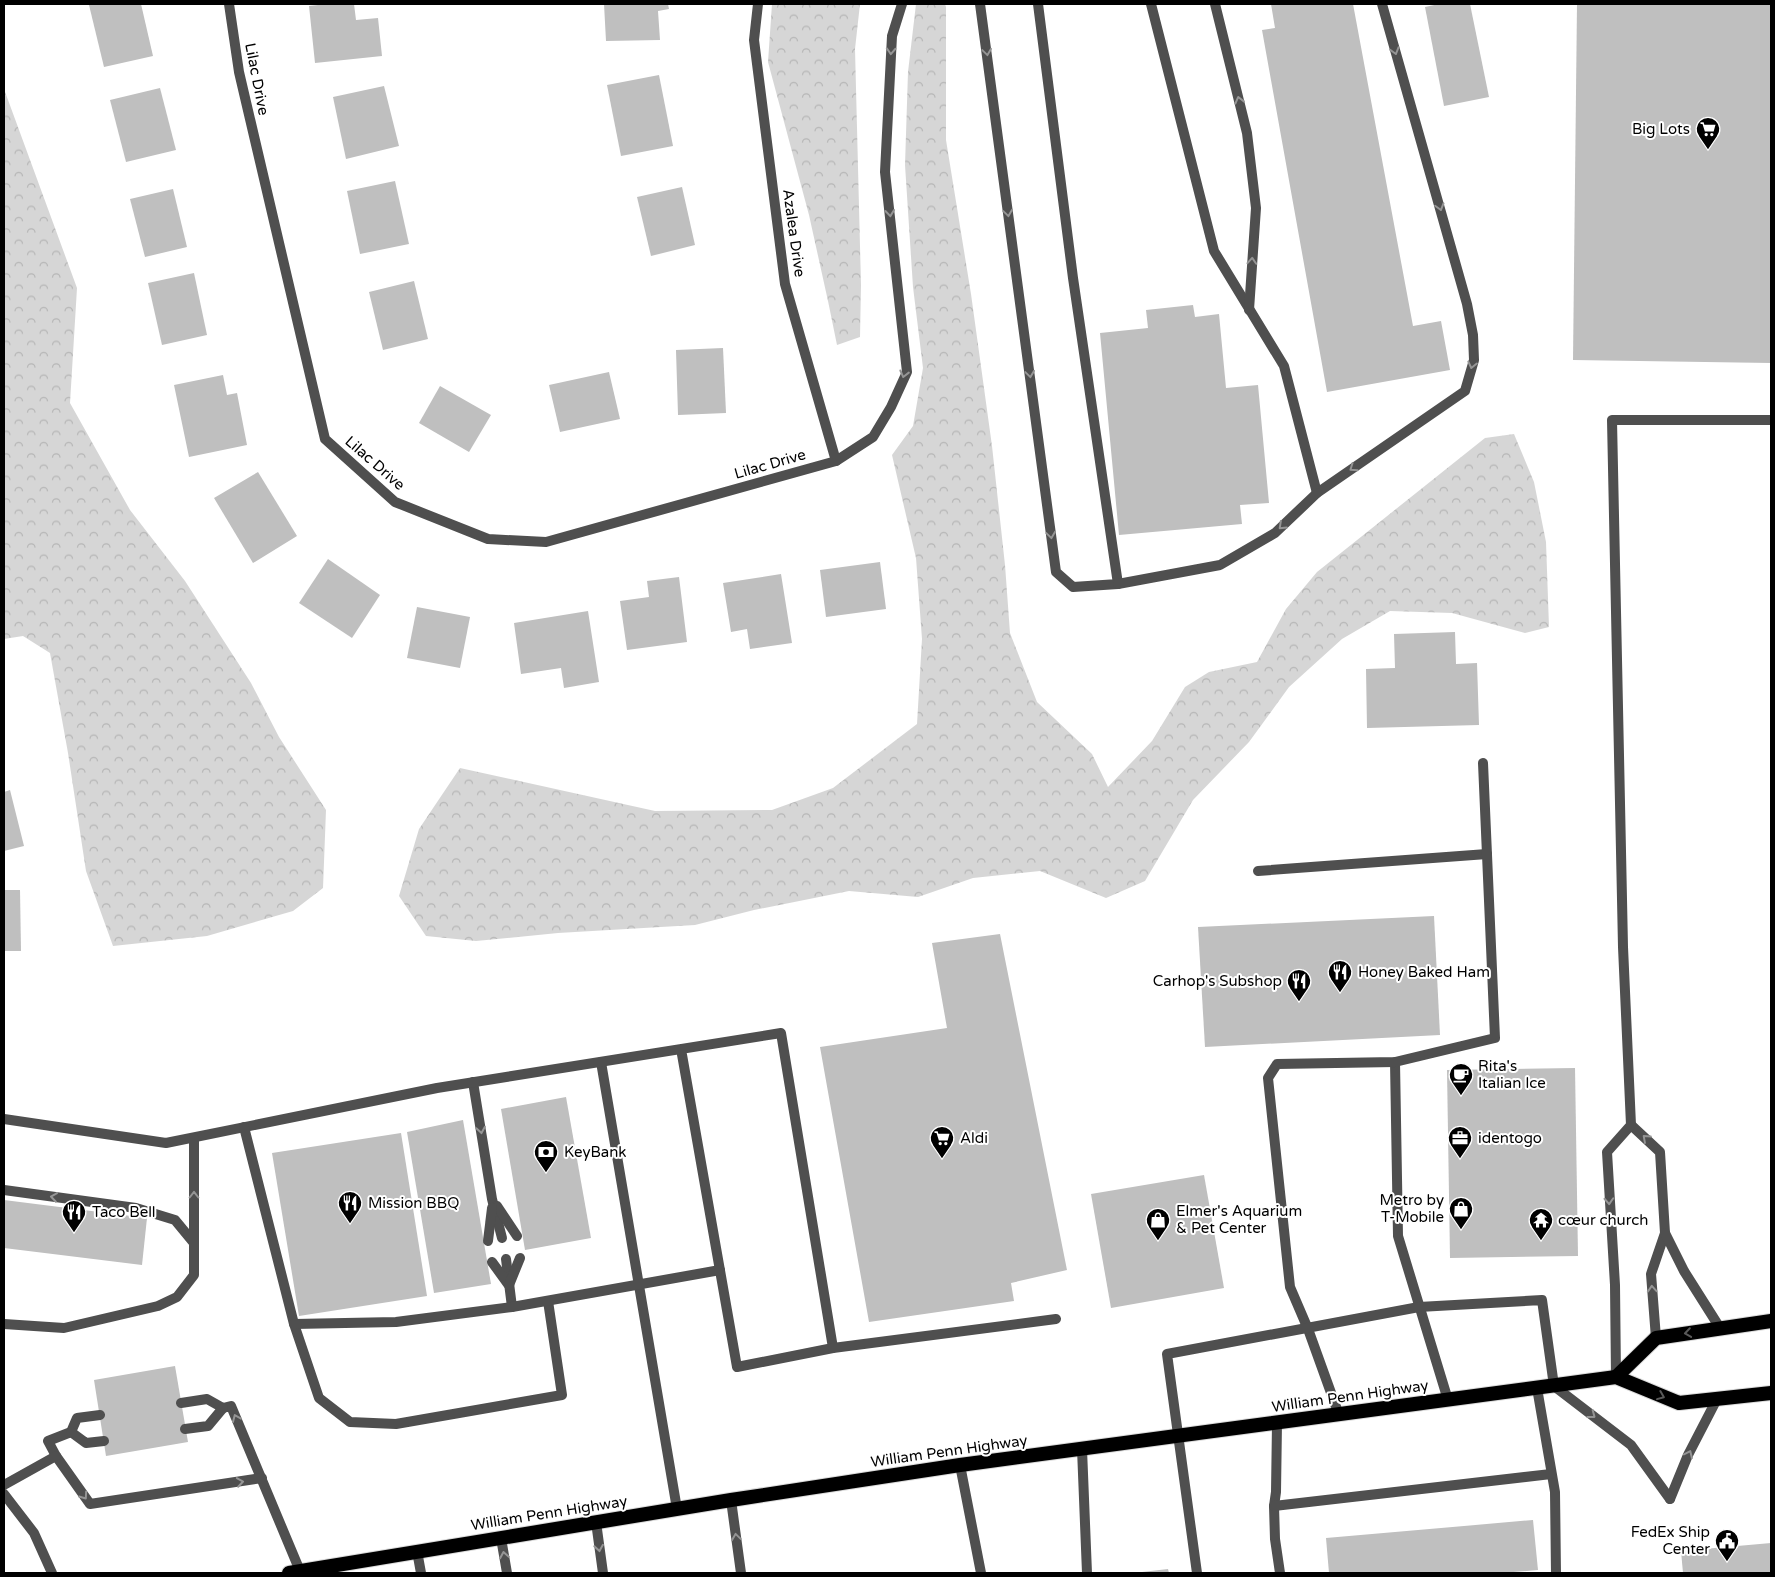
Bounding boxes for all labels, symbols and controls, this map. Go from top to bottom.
street label: Lilac Drive [241,41,273,117]
one-way arrow [1390,46,1400,54]
one-way arrow [886,47,897,55]
one-way arrow [981,48,991,56]
one-way arrow [1234,95,1245,104]
supermarket icon: Big Lots [1695,116,1721,150]
place label: Big Lots [1632,120,1690,138]
street label: Azalea Drive [779,188,809,278]
one-way arrow [1434,202,1444,211]
one-way arrow [1002,209,1013,217]
one-way arrow [884,210,895,218]
one-way arrow [1247,257,1258,265]
one-way arrow [1467,360,1478,369]
one-way arrow [899,370,910,379]
one-way arrow [1024,370,1034,379]
street label: Lilac Drive [341,432,409,494]
street label: Lilac Drive [732,445,808,483]
one-way arrow [1350,462,1359,471]
one-way arrow [1278,520,1287,529]
one-way arrow [1045,532,1056,540]
restaurant icon: Honey Baked Ham [1327,959,1353,993]
place label: Honey Baked Ham [1358,963,1490,981]
restaurant icon: Carhop's Subshop [1286,968,1312,1002]
place label: Carhop's Subshop [1153,972,1282,990]
place label: Rita's Italian Ice [1478,1057,1546,1092]
cafe icon: Rita's Italian Ice [1448,1062,1474,1096]
supermarket icon: Aldi [929,1125,955,1159]
office icon: identogo [1447,1125,1473,1159]
one-way arrow [476,1126,486,1134]
place label: Aldi [960,1129,988,1147]
place label: identogo [1478,1129,1542,1147]
one-way arrow [1642,1135,1651,1144]
bank icon: KeyBank [533,1139,559,1173]
place label: KeyBank [564,1143,627,1161]
one-way arrow [189,1190,199,1198]
restaurant icon: Mission BBQ [337,1190,363,1224]
place label: Metro by T-Mobile [1380,1191,1444,1226]
one-way arrow [49,1192,57,1203]
place label: Mission BBQ [368,1194,459,1212]
shop icon: Metro by T-Mobile [1448,1196,1474,1230]
one-way arrow [1604,1197,1615,1205]
restaurant icon: Taco Bell [61,1199,87,1233]
place label: Elmer's Aquarium & Pet Center [1176,1202,1302,1237]
place label: Taco Bell [92,1203,156,1221]
shop icon: Elmer's Aquarium & Pet Center [1145,1207,1171,1241]
temple icon: cœur church [1528,1207,1554,1241]
place label: cœur church [1558,1211,1648,1229]
one-way arrow [1647,1285,1658,1293]
one-way arrow [1684,1327,1692,1338]
street label: William Penn Highway [1270,1376,1430,1416]
one-way arrow [1656,1389,1665,1400]
one-way arrow [1587,1409,1596,1418]
one-way arrow [232,1414,242,1422]
street label: William Penn Highway [869,1431,1029,1471]
one-way arrow [1683,1450,1693,1459]
one-way arrow [236,1477,244,1487]
one-way arrow [78,1490,87,1500]
street label: William Penn Highway [470,1492,628,1534]
place label: FedEx Ship Center [1631,1523,1710,1558]
public building icon: FedEx Ship Center [1714,1528,1740,1562]
one-way arrow [731,1532,742,1540]
one-way arrow [594,1543,604,1552]
one-way arrow [500,1551,510,1560]

